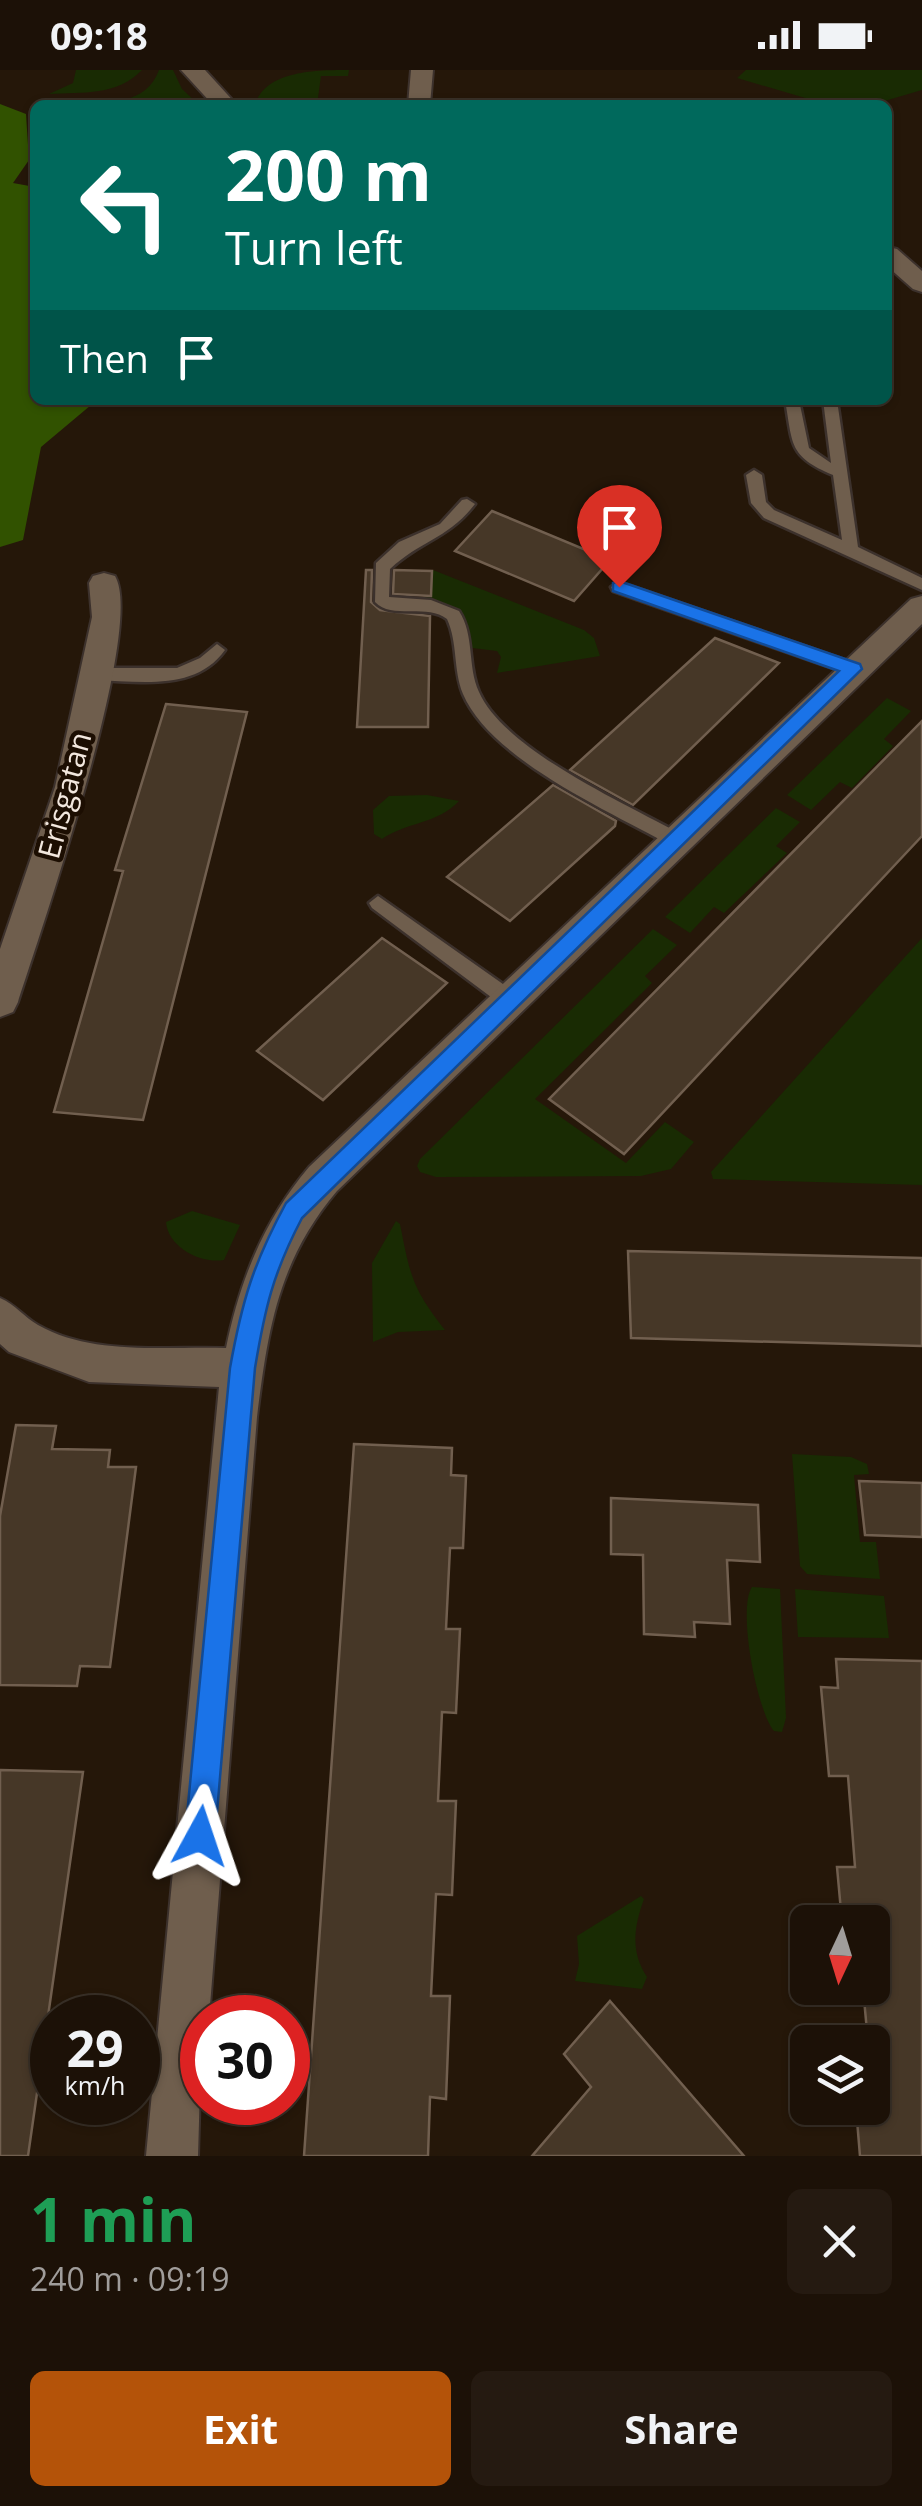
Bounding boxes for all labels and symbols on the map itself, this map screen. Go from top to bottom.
pin [577,485,662,588]
street label: Erisgatan [27,727,101,863]
position arrow [148,1784,252,1888]
north arrow [790,1905,890,2005]
speed limit sign: 30 [180,1995,310,2125]

